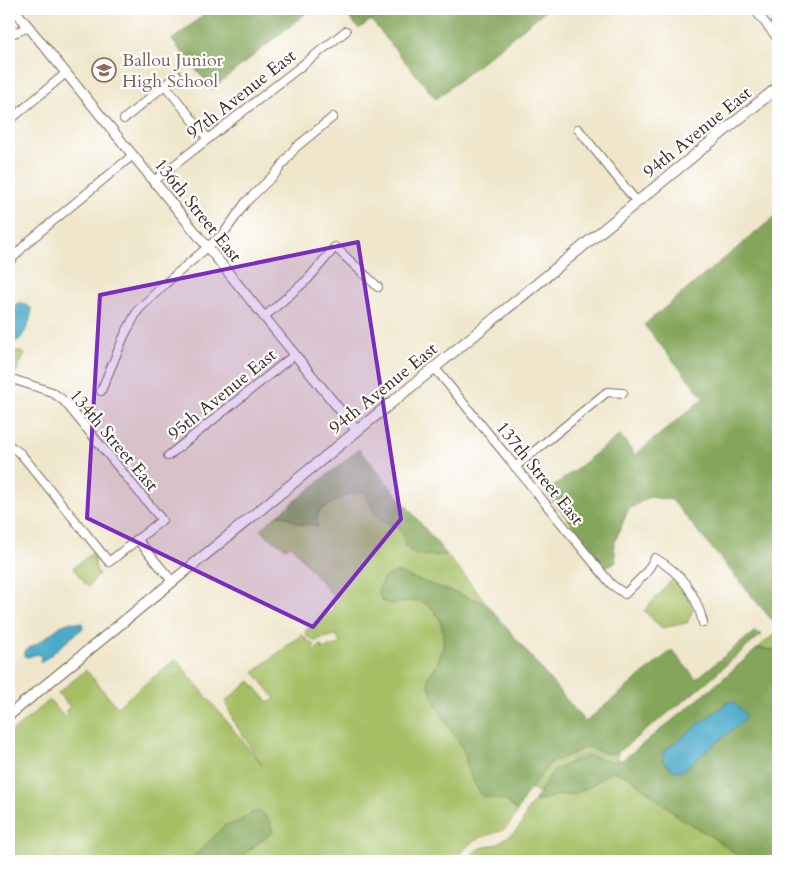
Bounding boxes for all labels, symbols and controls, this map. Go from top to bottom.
street label: 97th Avenue East [181,44,302,145]
place label: Ballou Junior High School [122,48,224,94]
school or university icon: Ballou Junior High School [91,57,117,83]
street label: 94th Avenue East [638,81,757,184]
street label: 136th Street East [148,153,247,268]
street label: 94th Avenue East [324,337,443,440]
street label: 95th Avenue East [163,343,282,446]
street label: 134th Street East [63,384,164,497]
street label: 137th Street East [490,416,589,531]

